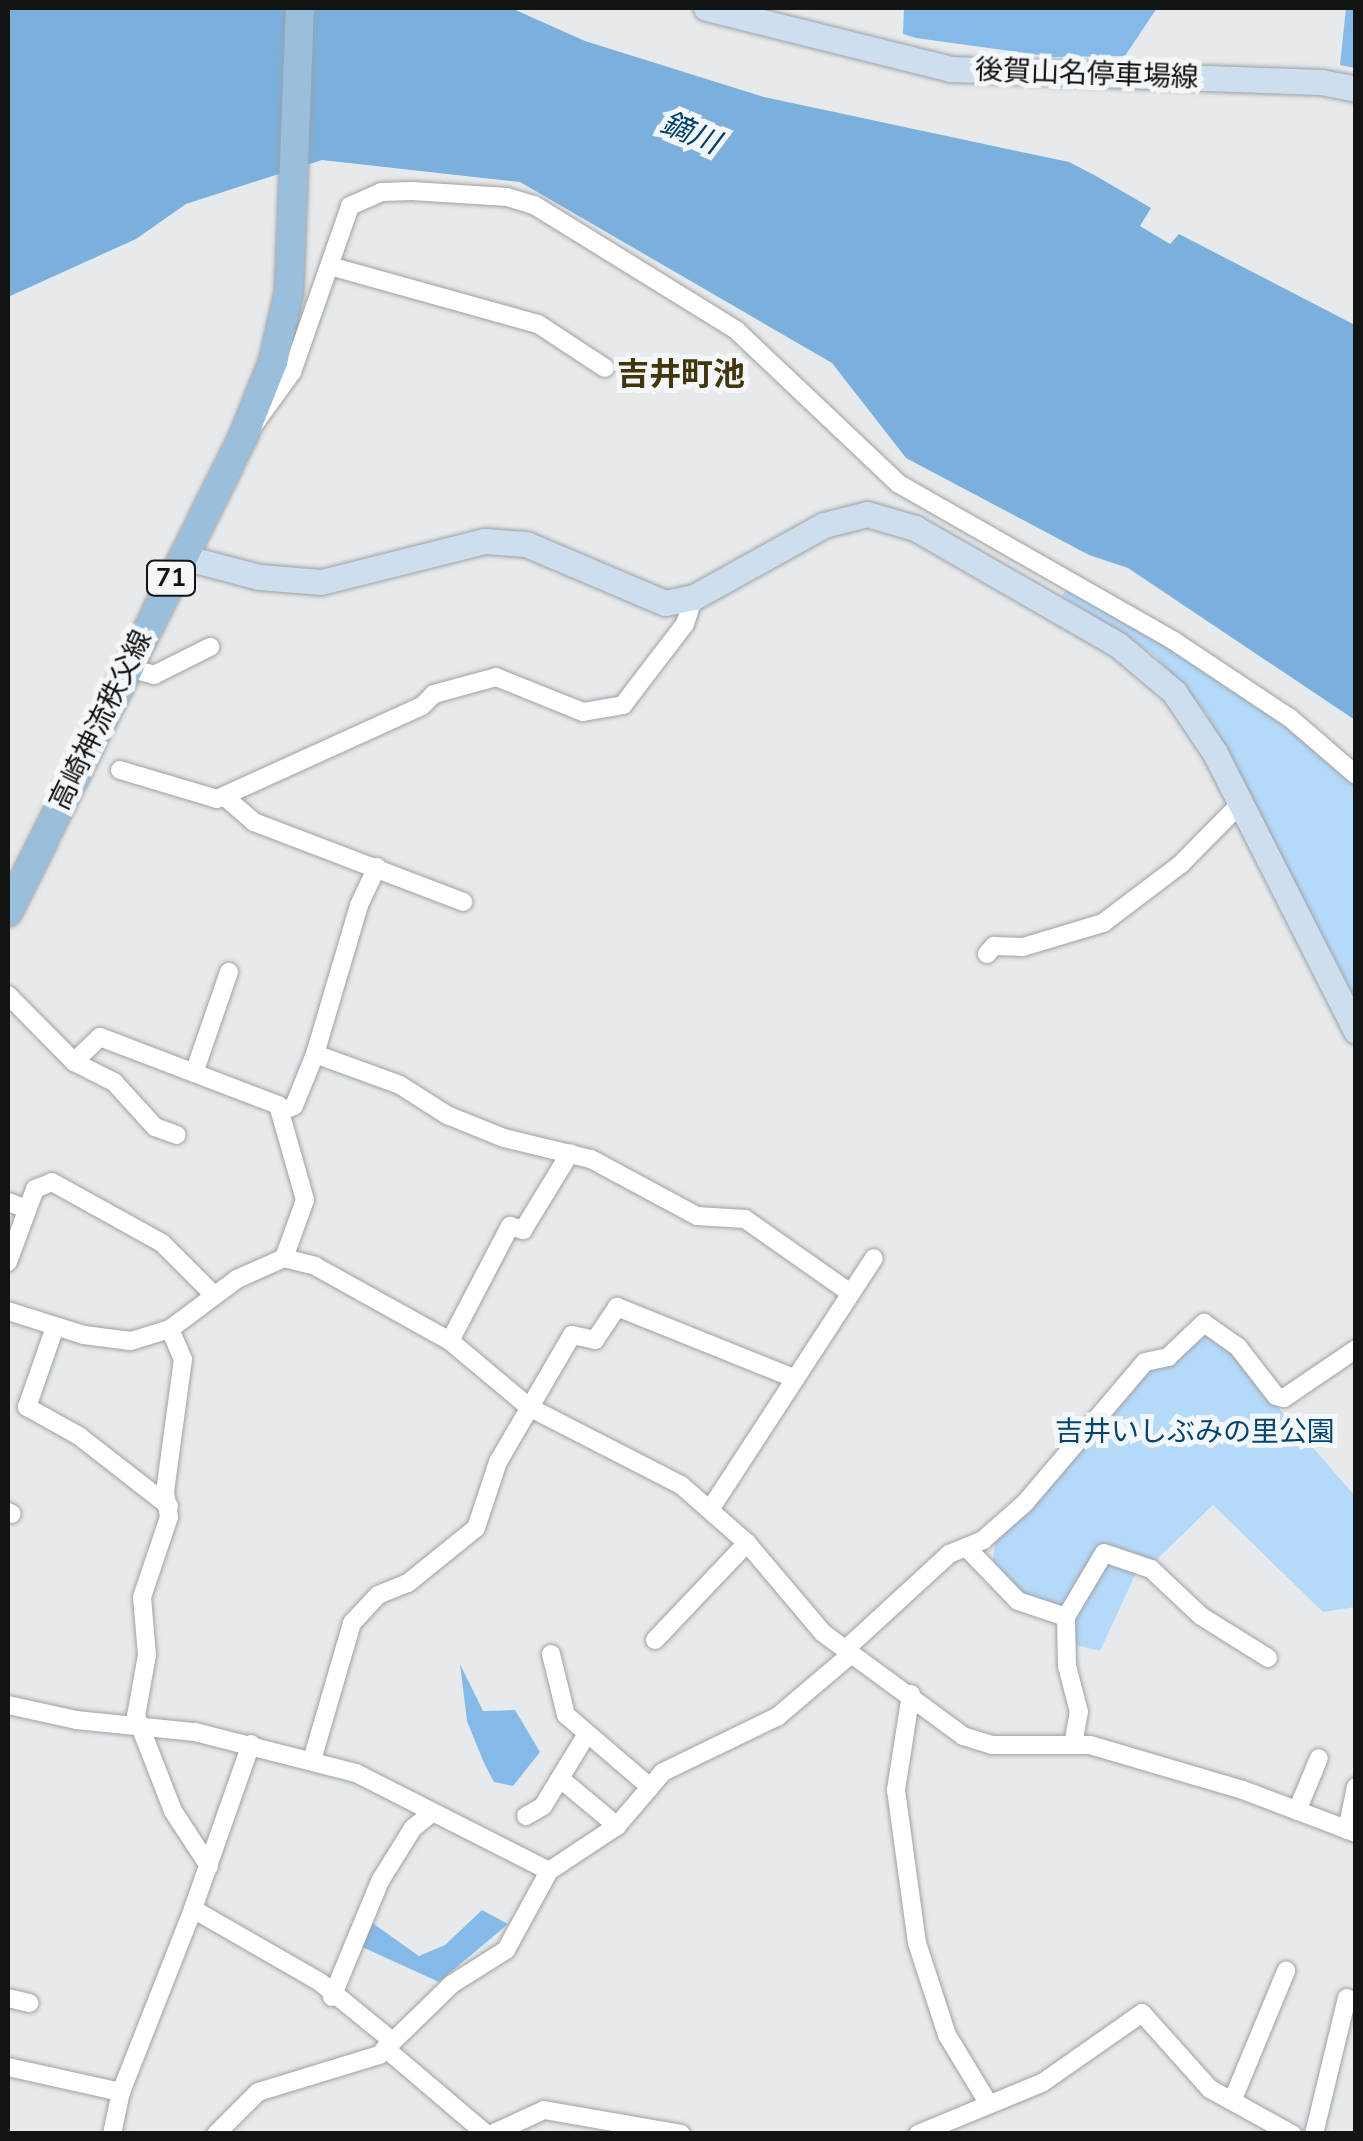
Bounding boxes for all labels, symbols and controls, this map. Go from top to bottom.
street label: 後賀山名停車場線 [974,53,1200,95]
water label: 鏑川 [655,106,725,162]
district label: 吉井町池 [617,356,745,394]
road number: 71 [146,558,196,598]
street label: 高崎神流秩父線 [43,625,159,815]
park label: 吉井いしぶみの里公園 [1055,1415,1335,1449]

